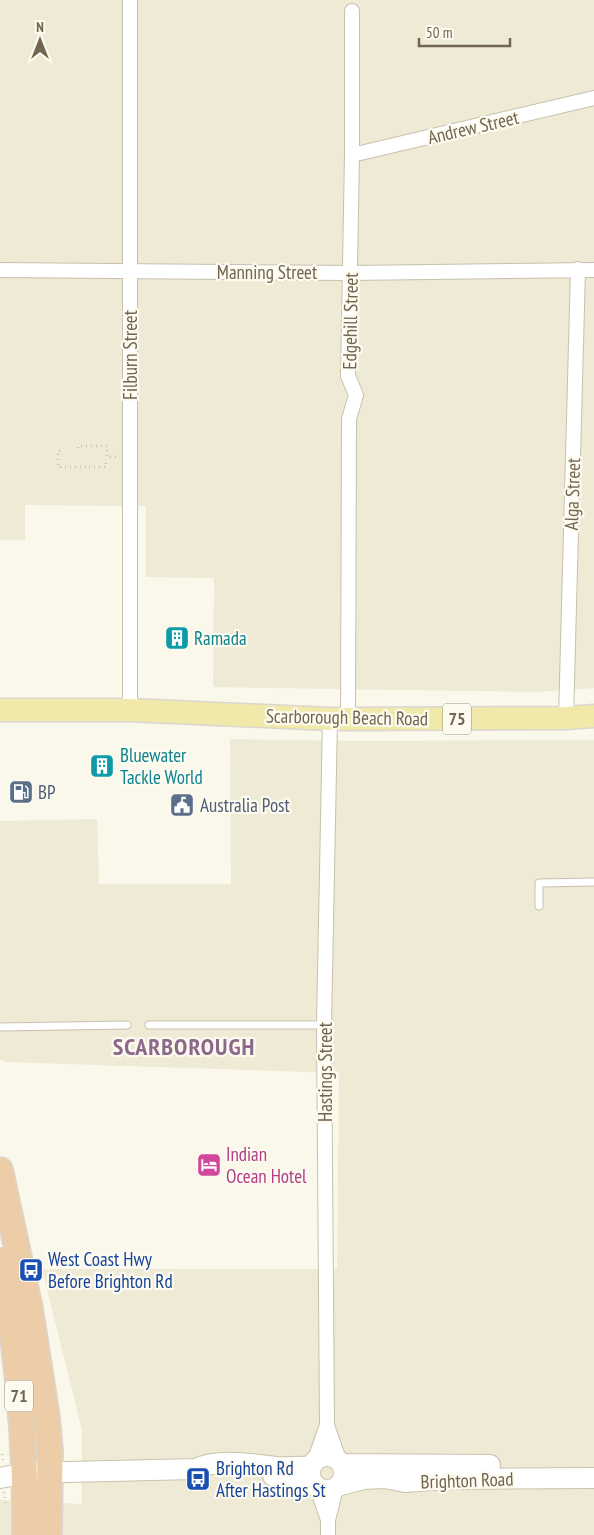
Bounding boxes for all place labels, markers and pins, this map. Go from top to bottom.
building icon: Ramada [164,625,190,651]
place label: Ramada [194,626,247,650]
place label: Bluewater Tackle World [120,743,203,789]
building icon: Bluewater Tackle World [89,753,115,779]
fuel station icon: BP [8,779,34,805]
place label: BP [38,780,56,804]
public building icon: Australia Post [169,792,195,818]
place label: Australia Post [200,793,291,817]
place label: Indian Ocean Hotel [226,1142,307,1188]
hotel icon: Indian Ocean Hotel [196,1152,222,1178]
place label: West Coast Hwy Before Brighton Rd [48,1247,173,1293]
bus stop icon: West Coast Hwy Before Brighton Rd [18,1257,44,1283]
place label: Brighton Rd After Hastings St [216,1456,326,1502]
bus stop icon: Brighton Rd After Hastings St [185,1466,211,1492]

